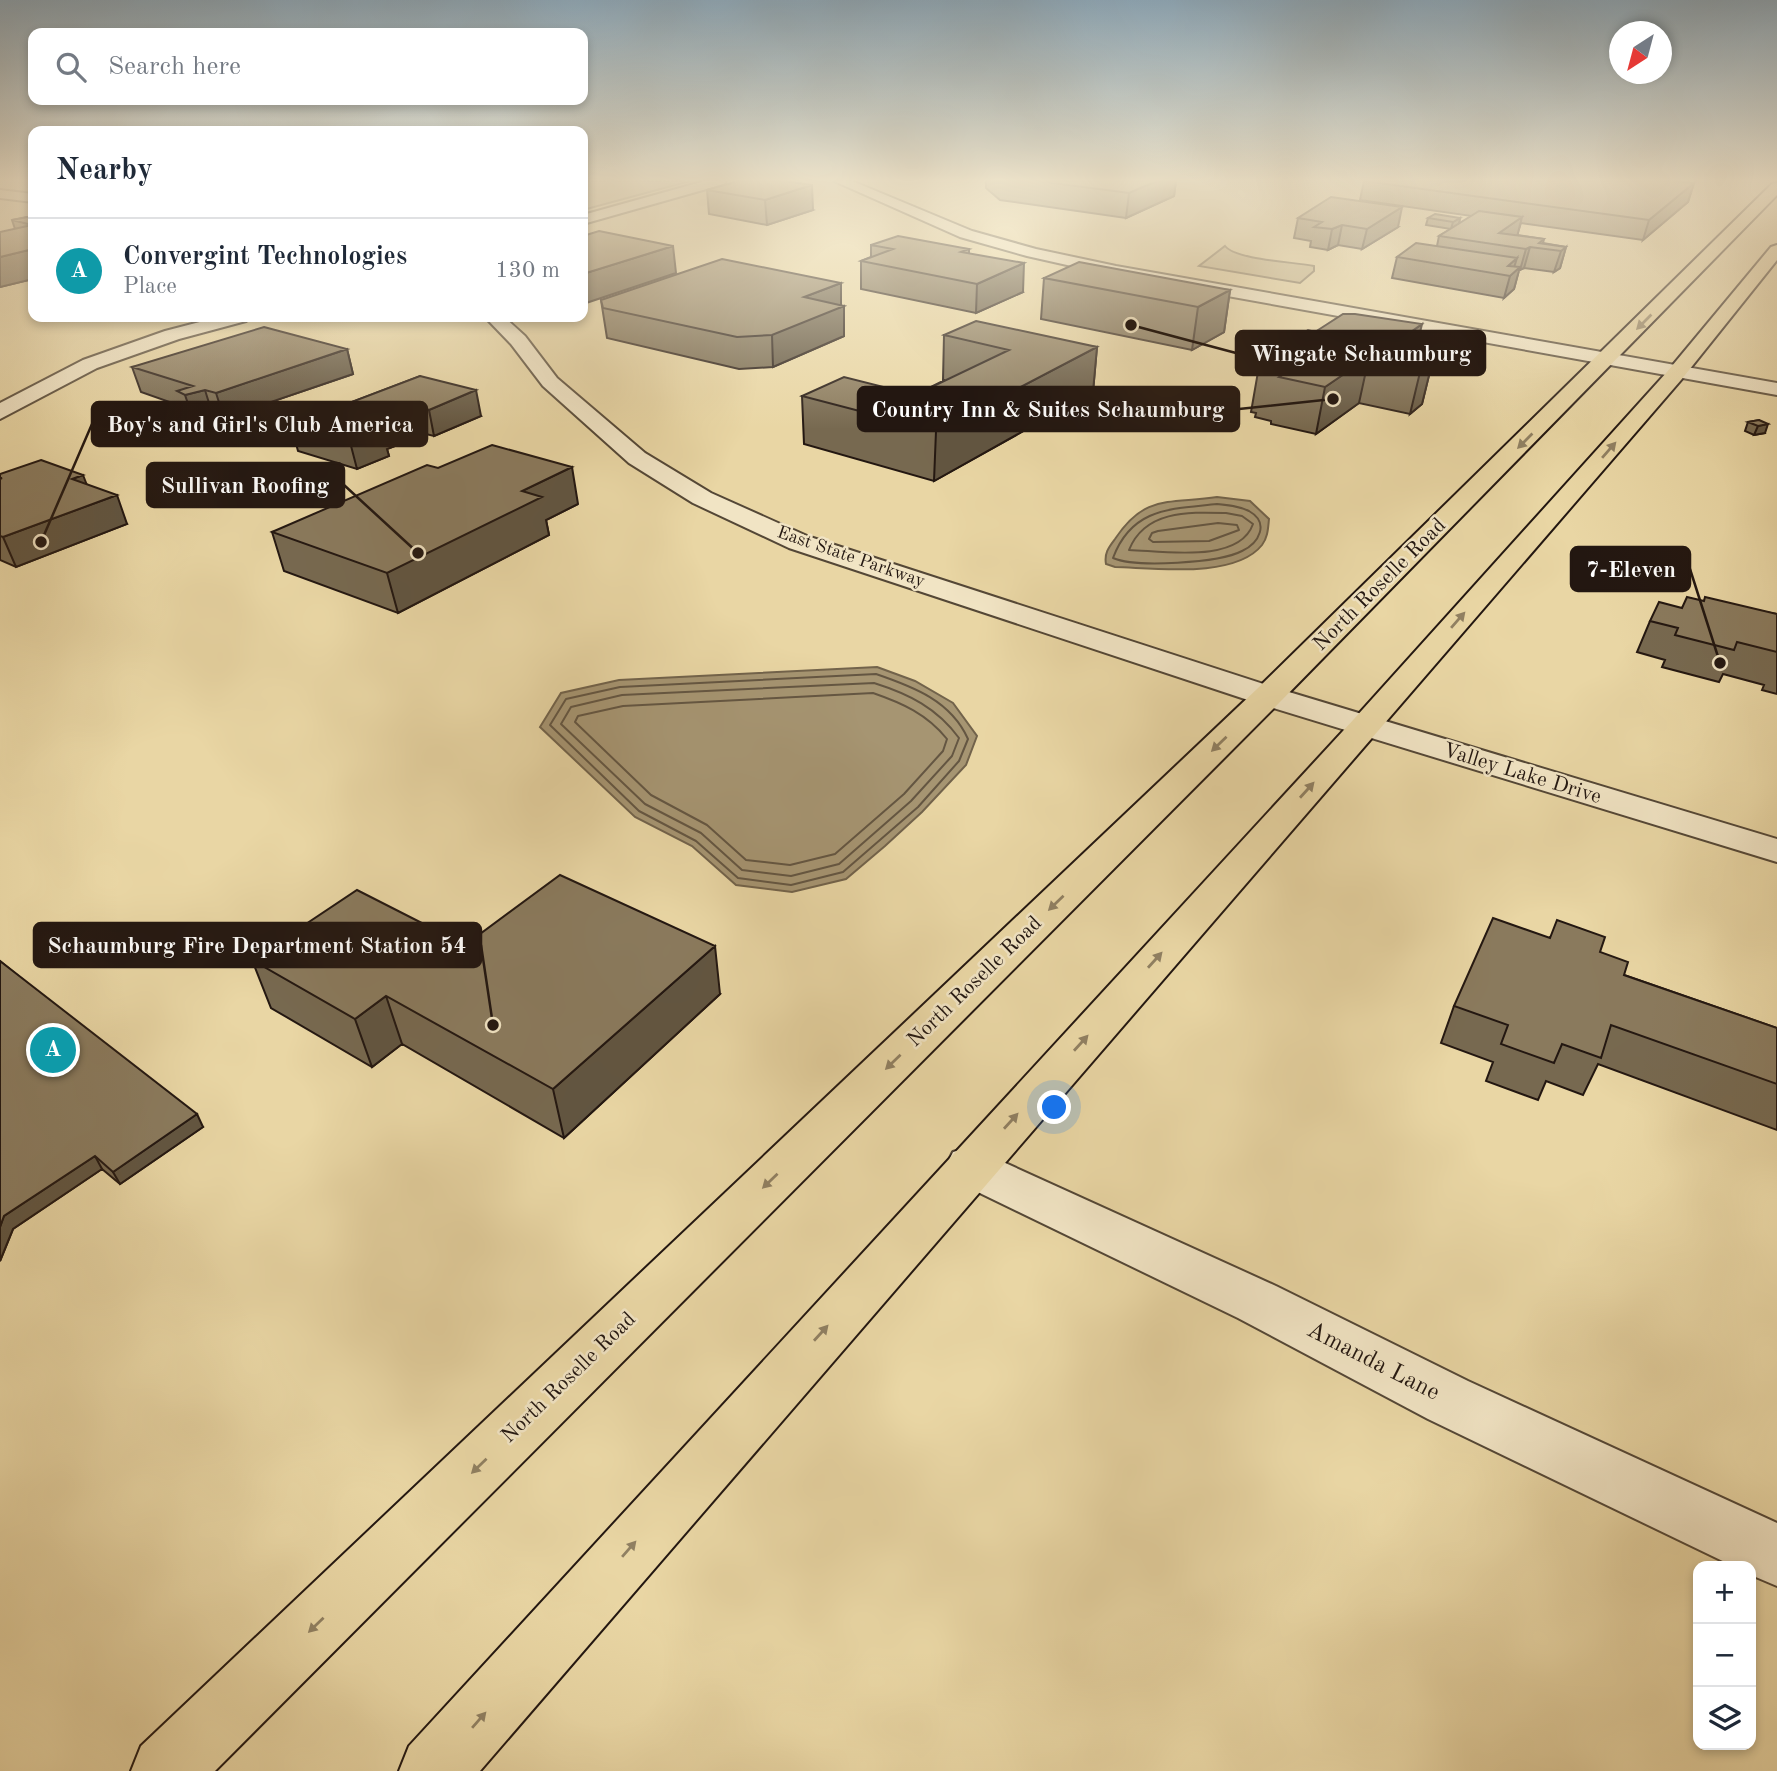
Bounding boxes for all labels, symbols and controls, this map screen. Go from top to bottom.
north arrow [1609,21,1672,84]
search box [28,28,588,105]
icon: search [52,48,90,86]
text: Search here [108,54,241,80]
text: Nearby [56,156,153,186]
text: Convergint Technologies [123,244,407,270]
text: A [70,259,88,282]
text: 130 m [495,259,560,282]
text: Place [123,275,177,298]
one-way arrow [1636,313,1653,330]
callout: Wingate Schaumburg [1236,331,1485,375]
text: Wingate Schaumburg [1250,343,1472,366]
callout: Country Inn & Suites Schaumburg [858,387,1239,431]
text: Country Inn & Suites Schaumburg [871,399,1225,422]
callout: Boy's and Girl's Club America [92,402,427,446]
text: Boy's and Girl's Club America [107,414,414,437]
one-way arrow [1517,432,1534,448]
one-way arrow [1601,441,1616,458]
callout: Sullivan Roofing [147,463,344,507]
text: Sullivan Roofing [161,475,329,498]
street label: North Roselle Road [1310,515,1450,655]
street label: East State Parkway [775,523,928,591]
callout: 7-Eleven [1571,547,1690,591]
text: 7-Eleven [1586,559,1676,582]
one-way arrow [1450,611,1466,629]
one-way arrow [1211,735,1227,752]
street label: Valley Lake Drive [1440,740,1604,808]
one-way arrow [1299,782,1314,799]
one-way arrow [1048,894,1065,910]
street label: North Roselle Road [904,913,1046,1051]
callout: Schaumburg Fire Department Station 54 [34,923,481,967]
text: Schaumburg Fire Department Station 54 [47,935,467,958]
one-way arrow [1147,951,1163,969]
pin: A [30,1024,76,1076]
one-way arrow [1073,1034,1089,1052]
one-way arrow [885,1053,902,1069]
your location [1037,1090,1071,1124]
one-way arrow [1003,1112,1019,1130]
one-way arrow [762,1173,779,1190]
street label: North Roselle Road [498,1309,640,1447]
street label: Amanda Lane [1303,1318,1443,1406]
one-way arrow [813,1324,829,1342]
one-way arrow [471,1457,487,1474]
one-way arrow [621,1540,637,1558]
map controls [1693,1561,1756,1750]
button: + [1693,1561,1756,1624]
one-way arrow [308,1616,325,1632]
button: − [1693,1624,1756,1687]
button: layers [1693,1687,1756,1750]
one-way arrow [471,1711,486,1728]

